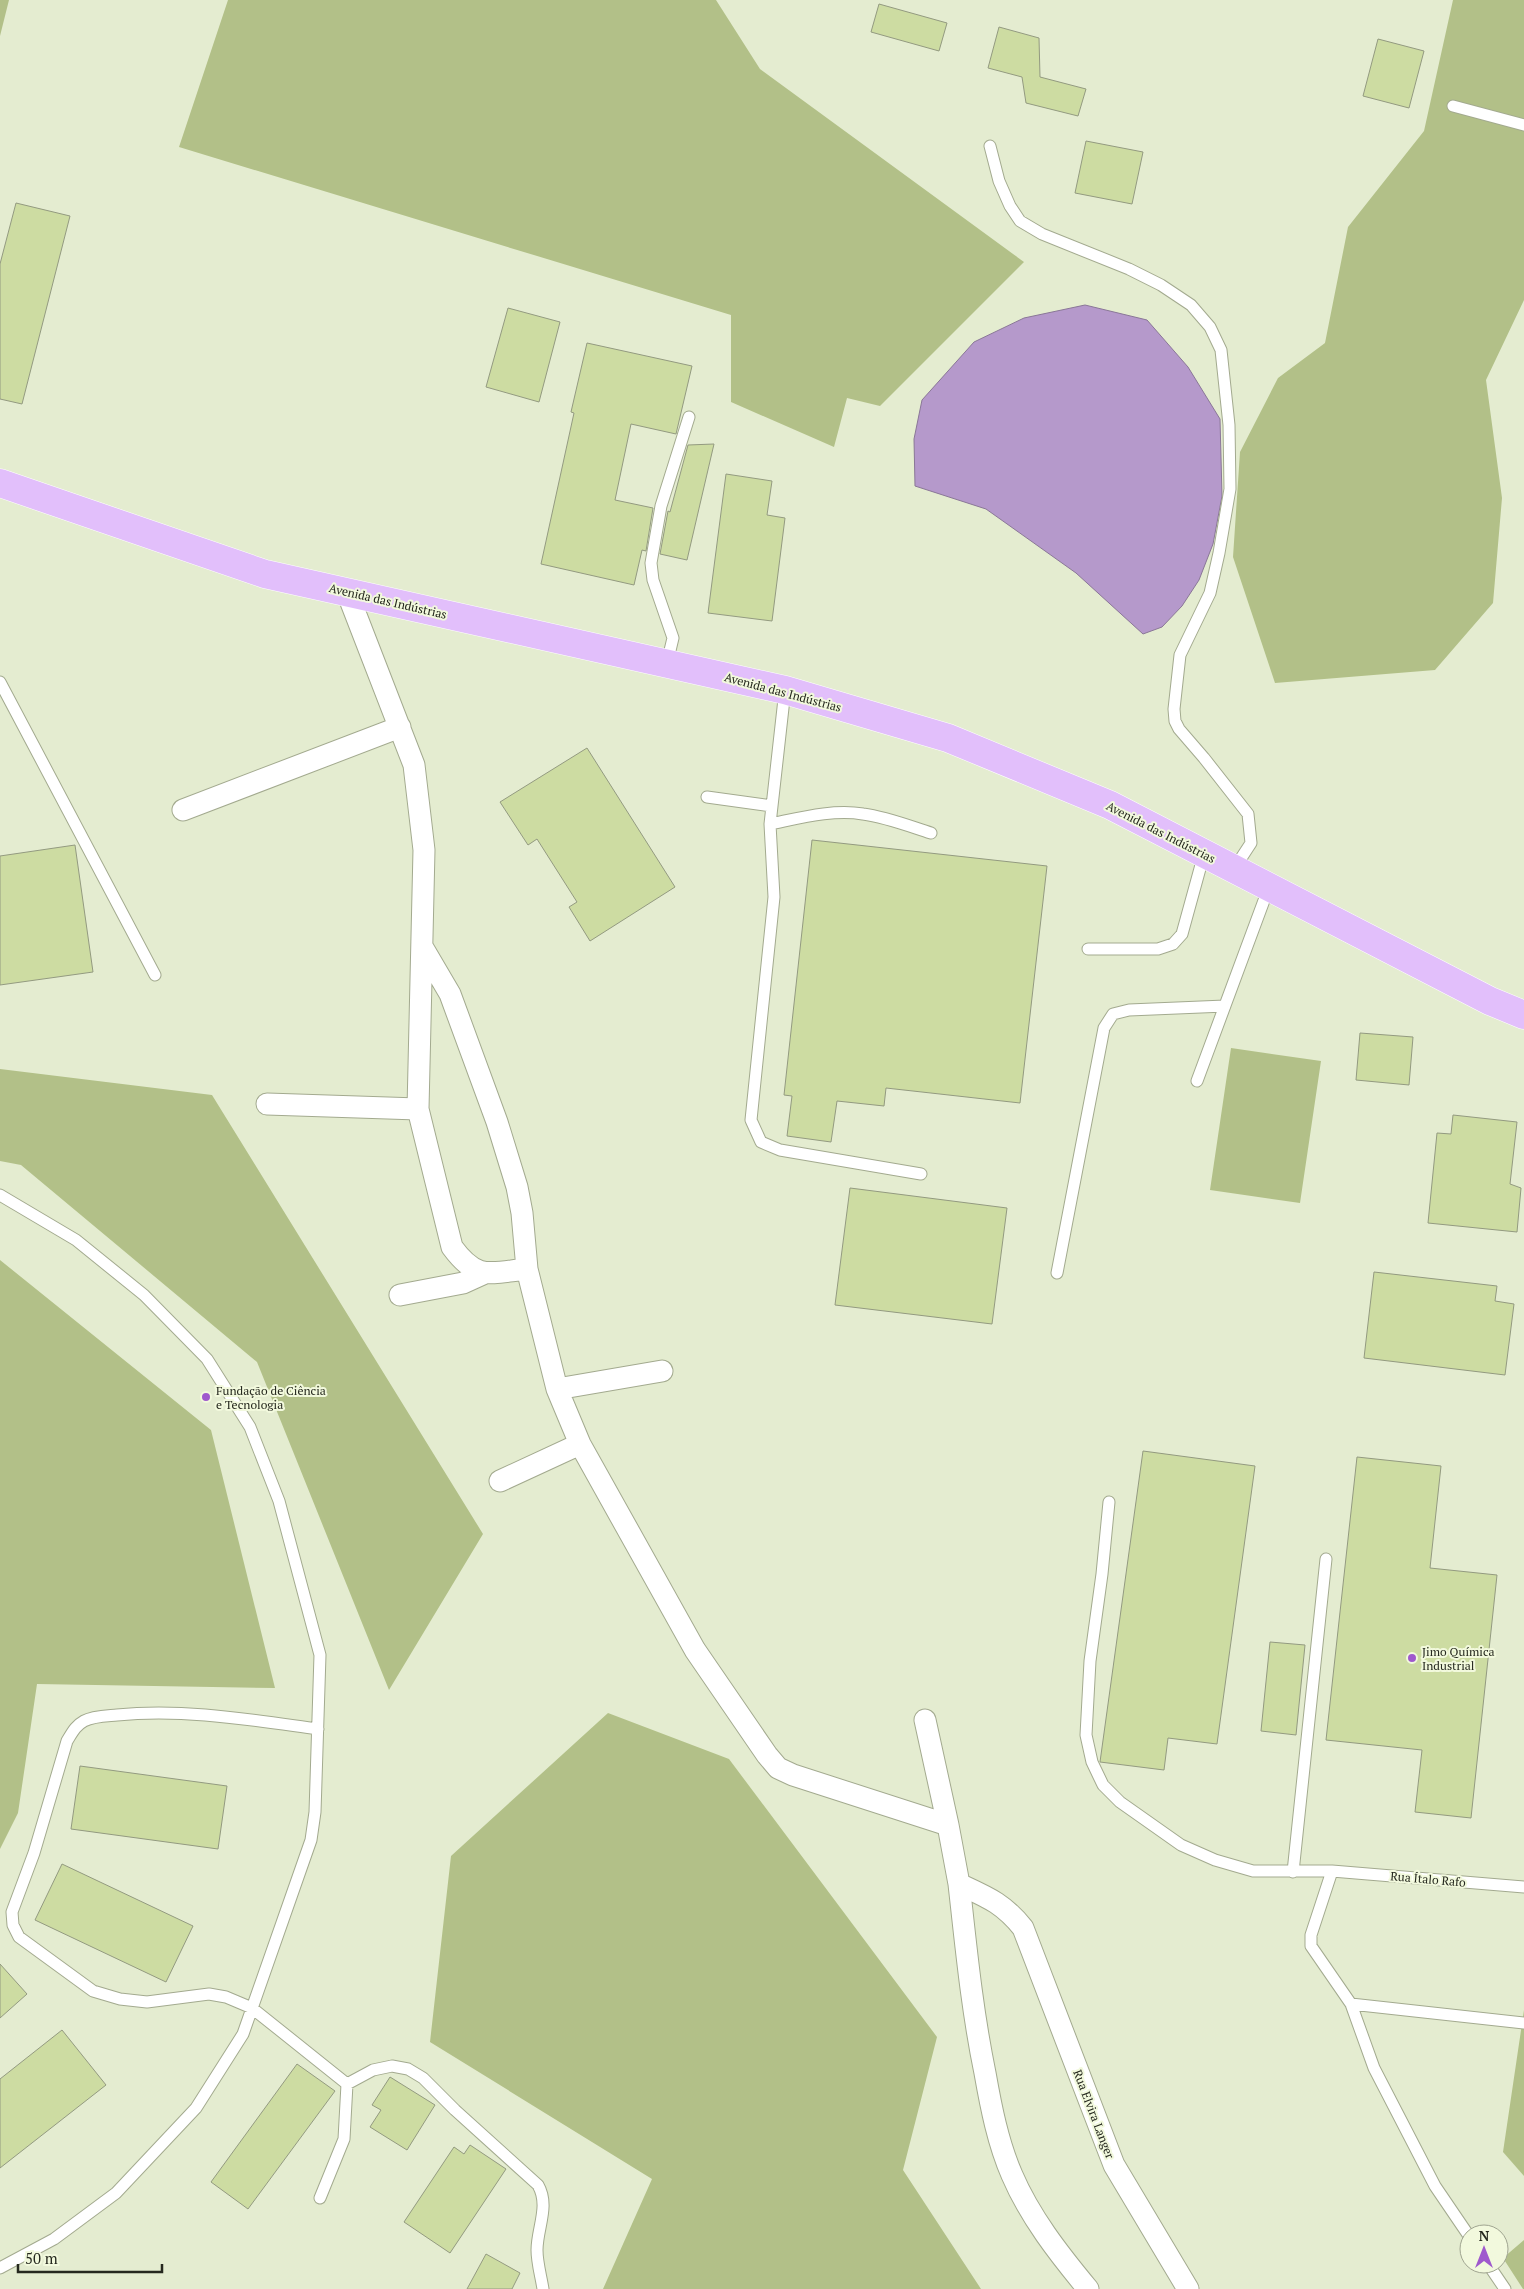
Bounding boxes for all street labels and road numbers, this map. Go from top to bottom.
street label: Avenida das Indústrias [328,580,448,622]
street label: Avenida das Indústrias [723,669,843,715]
street label: Avenida das Indústrias [1104,798,1218,866]
street label: Rua Ítalo Rafo [1390,1868,1467,1890]
street label: Rua Elvira Langer [1070,2067,1118,2161]

